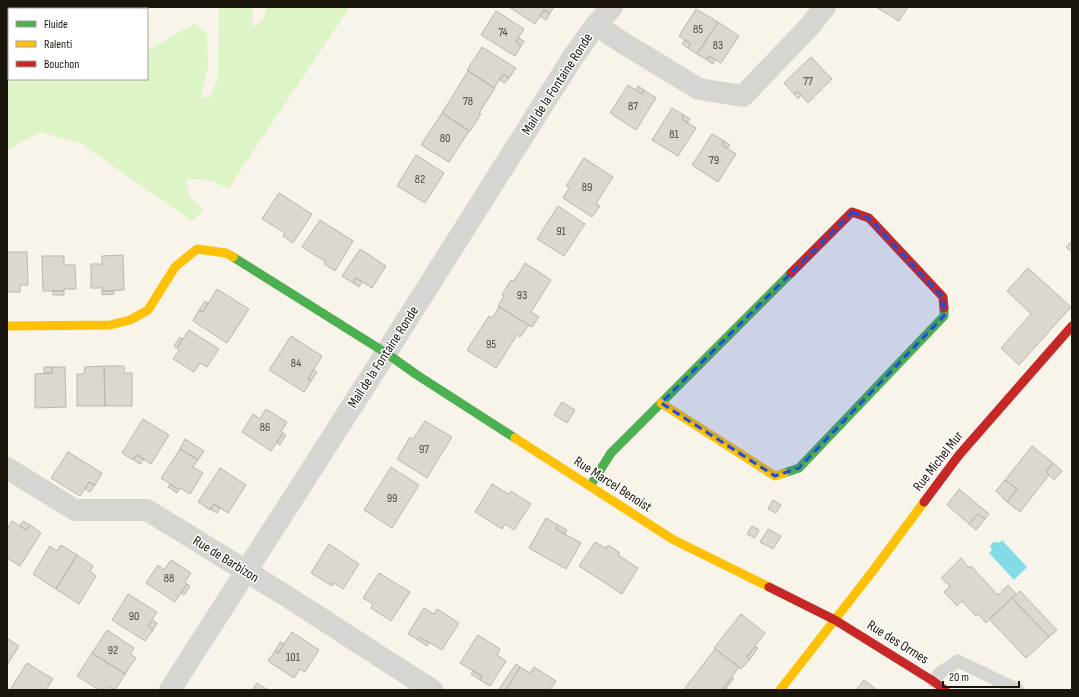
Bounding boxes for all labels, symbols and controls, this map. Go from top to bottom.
legend [8,8,148,80]
text: Fluide [44,17,68,32]
house number: 85 [693,22,703,37]
house number: 74 [498,25,508,40]
street label: Mail de la Fontaine Ronde [518,30,596,138]
text: Ralenti [44,37,72,52]
house number: 83 [713,38,723,53]
text: Bouchon [44,57,79,72]
house number: 77 [803,74,813,89]
house number: 78 [463,94,473,109]
house number: 87 [628,99,638,114]
house number: 81 [669,127,680,142]
house number: 80 [440,131,450,146]
house number: 79 [709,153,719,168]
house number: 82 [415,172,425,187]
house number: 89 [582,180,592,195]
house number: 91 [556,224,567,239]
house number: 93 [517,288,527,303]
street label: Mail de la Fontaine Ronde [344,303,422,411]
house number: 95 [486,337,496,352]
house number: 84 [291,356,301,371]
house number: 86 [260,420,270,435]
street label: Rue Michel Mur [909,428,967,494]
house number: 97 [419,442,429,457]
street label: Rue Marcel Benoist [571,453,655,515]
house number: 99 [387,491,397,506]
street label: Rue de Barbizon [190,532,262,586]
house number: 88 [164,571,174,586]
house number: 90 [129,609,139,624]
street label: Rue des Ormes [864,616,932,668]
house number: 92 [108,643,118,658]
house number: 101 [286,650,301,665]
scale bar [943,663,1019,689]
text: 20 m [949,670,969,685]

